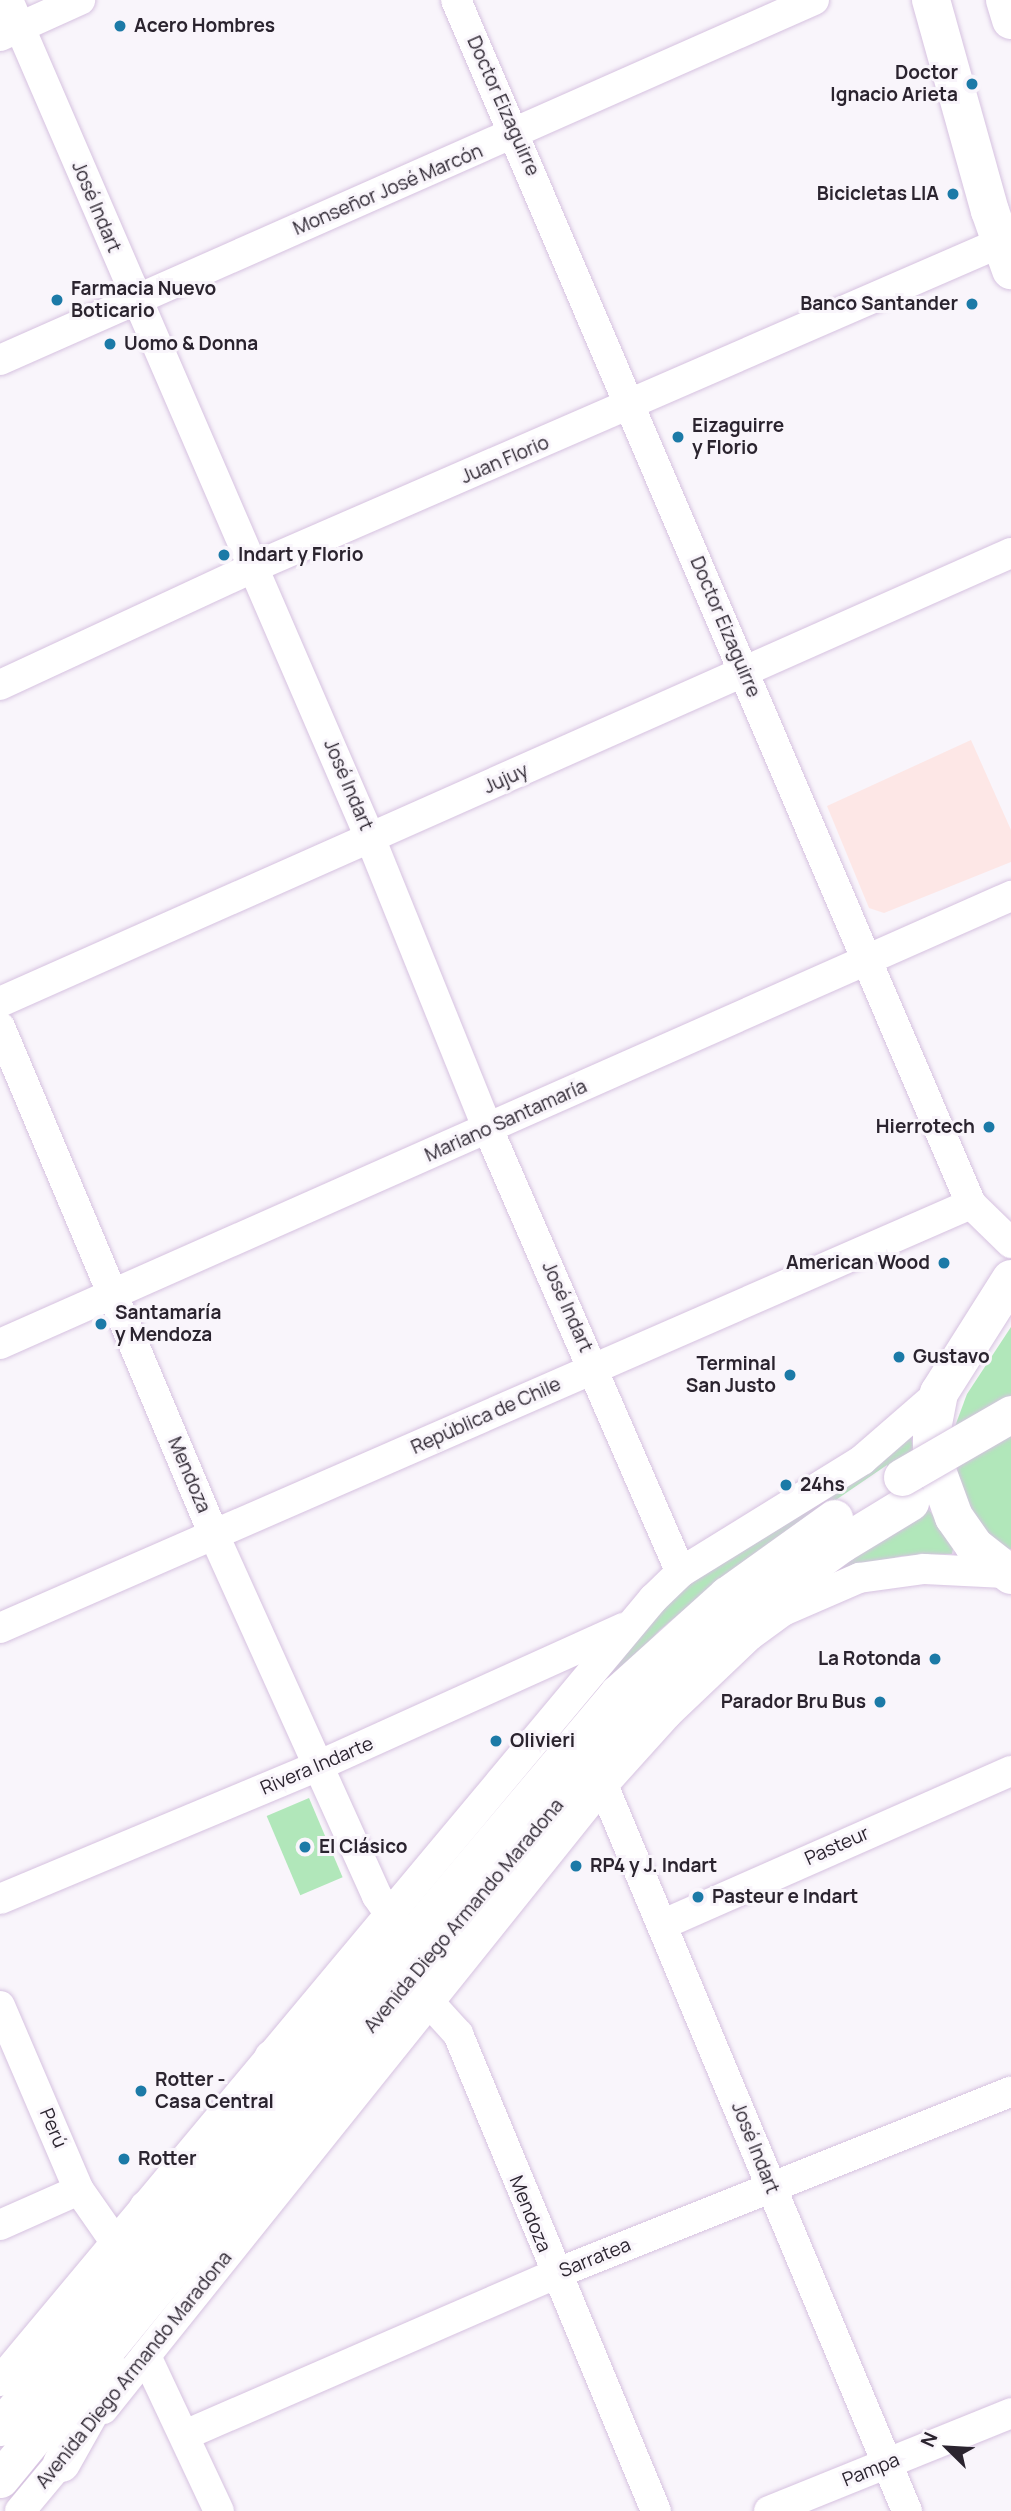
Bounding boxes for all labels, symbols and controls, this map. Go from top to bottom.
place label: Acero Hombres [134,15,275,37]
marker: Acero Hombres [112,18,128,34]
street label: Doctor Eizaguirre [462,33,544,179]
place label: Doctor Ignacio Arieta [830,62,958,106]
marker: Doctor Ignacio Arieta [964,76,980,92]
street label: Monseñor José Marcón [290,140,486,240]
street label: José Indart [67,158,125,256]
place label: Bicicletas LIA [817,183,939,205]
marker: Bicicletas LIA [945,186,961,202]
place label: Farmacia Nuevo Boticario [71,278,216,322]
marker: Farmacia Nuevo Boticario [49,292,65,308]
place label: Banco Santander [800,293,958,315]
marker: Banco Santander [964,296,980,312]
place label: Uomo & Donna [124,333,258,355]
marker: Uomo & Donna [102,336,118,352]
place label: Eizaguirre y Florio [692,415,784,459]
marker: Eizaguirre y Florio [670,429,686,445]
street label: Juan Florio [458,431,552,489]
place label: Indart y Florio [238,544,363,566]
marker: Indart y Florio [216,547,232,563]
street label: Doctor Eizaguirre [685,553,765,701]
street label: José Indart [319,736,377,834]
street label: Jujuy [480,759,532,799]
street label: Mariano Santamaría [421,1075,591,1167]
place label: Hierrotech [876,1116,975,1138]
marker: Hierrotech [981,1119,997,1135]
place label: American Wood [786,1252,930,1274]
marker: American Wood [936,1255,952,1271]
street label: José Indart [537,1258,597,1356]
place label: Santamaría y Mendoza [115,1302,221,1346]
marker: Santamaría y Mendoza [93,1316,109,1332]
place label: Gustavo [913,1346,990,1368]
marker: Gustavo [891,1349,907,1365]
place label: Terminal San Justo [686,1353,776,1397]
marker: Terminal San Justo [782,1367,798,1383]
street label: República de Chile [408,1373,564,1459]
street label: Mendoza [163,1434,215,1516]
place label: 24hs [800,1474,845,1496]
marker: 24hs [778,1477,794,1493]
place label: La Rotonda [818,1648,921,1670]
marker: La Rotonda [927,1651,943,1667]
place label: Parador Bru Bus [721,1691,866,1713]
marker: Parador Bru Bus [872,1694,888,1710]
place label: Olivieri [510,1730,575,1752]
street label: Rivera Indarte [257,1732,377,1800]
marker: Olivieri [488,1733,504,1749]
street label: Avenida Diego Armando Maradona [359,1794,569,2038]
street label: Pasteur [801,1822,873,1870]
place label: El Clásico [319,1836,408,1858]
marker: El Clásico [297,1839,313,1855]
place label: RP4 y J. Indart [590,1855,717,1877]
marker: RP4 y J. Indart [568,1858,584,1874]
place label: Pasteur e Indart [712,1886,858,1908]
marker: Pasteur e Indart [690,1889,706,1905]
place label: Rotter - Casa Central [155,2069,274,2113]
marker: Rotter - Casa Central [133,2083,149,2099]
street label: José Indart [726,2099,784,2197]
street label: Perú [35,2105,71,2151]
place label: Rotter [138,2148,197,2170]
marker: Rotter [116,2151,132,2167]
street label: Mendoza [504,2173,556,2255]
street label: Sarratea [556,2233,634,2283]
street label: Avenida Diego Armando Maradona [31,2247,237,2493]
north arrow [913,2413,983,2483]
text: N [914,2428,943,2451]
street label: Pampa [839,2448,903,2492]

